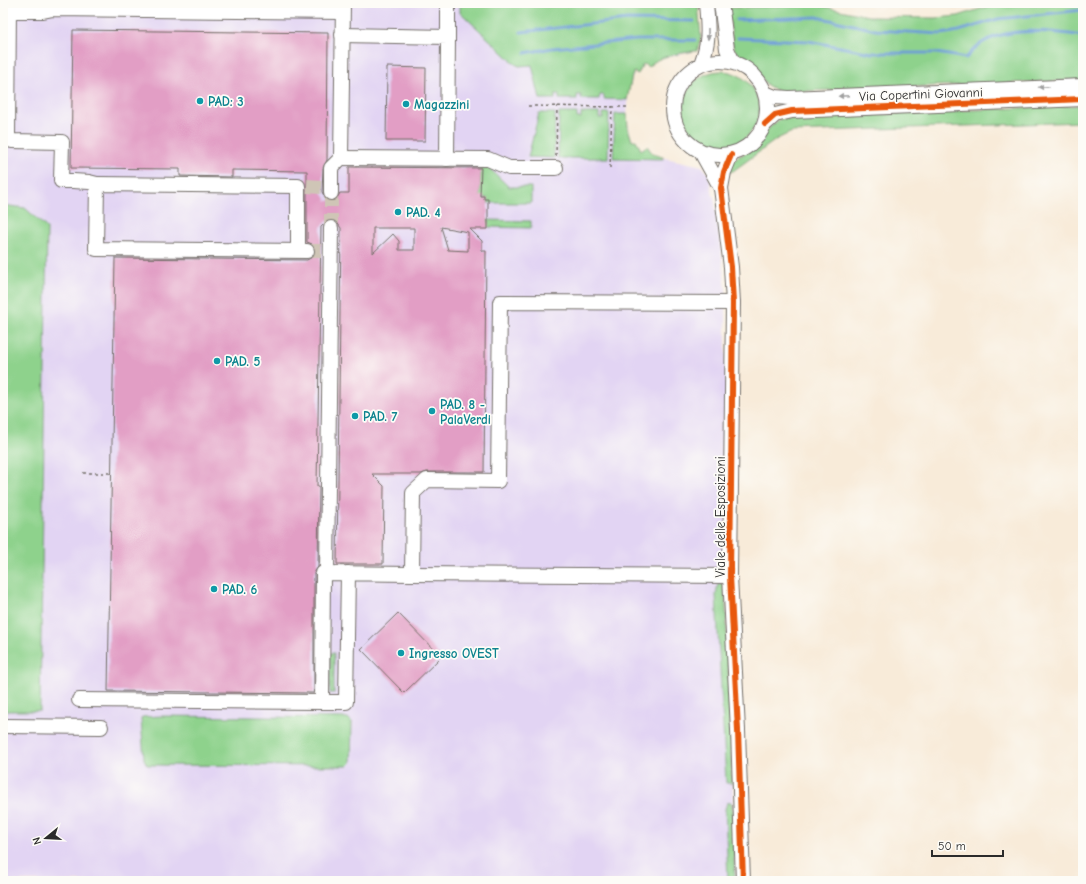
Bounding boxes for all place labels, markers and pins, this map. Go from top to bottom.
place label: PAD: 3 [208,94,244,109]
marker: PAD: 3 [195,96,205,106]
place label: Magazzini [414,97,469,112]
marker: Magazzini [401,99,411,109]
place label: PAD. 4 [406,205,441,220]
marker: PAD. 4 [393,207,403,217]
place label: PAD. 5 [225,354,261,369]
marker: PAD. 5 [212,356,222,366]
place label: PAD. 8 - PalaVerdi [440,397,491,427]
marker: PAD. 8 - PalaVerdi [427,406,437,416]
place label: PAD. 7 [363,409,398,424]
marker: PAD. 7 [350,411,360,421]
place label: PAD. 6 [222,582,258,597]
marker: PAD. 6 [209,584,219,594]
place label: Ingresso OVEST [409,646,499,661]
marker: Ingresso OVEST [396,648,406,658]

